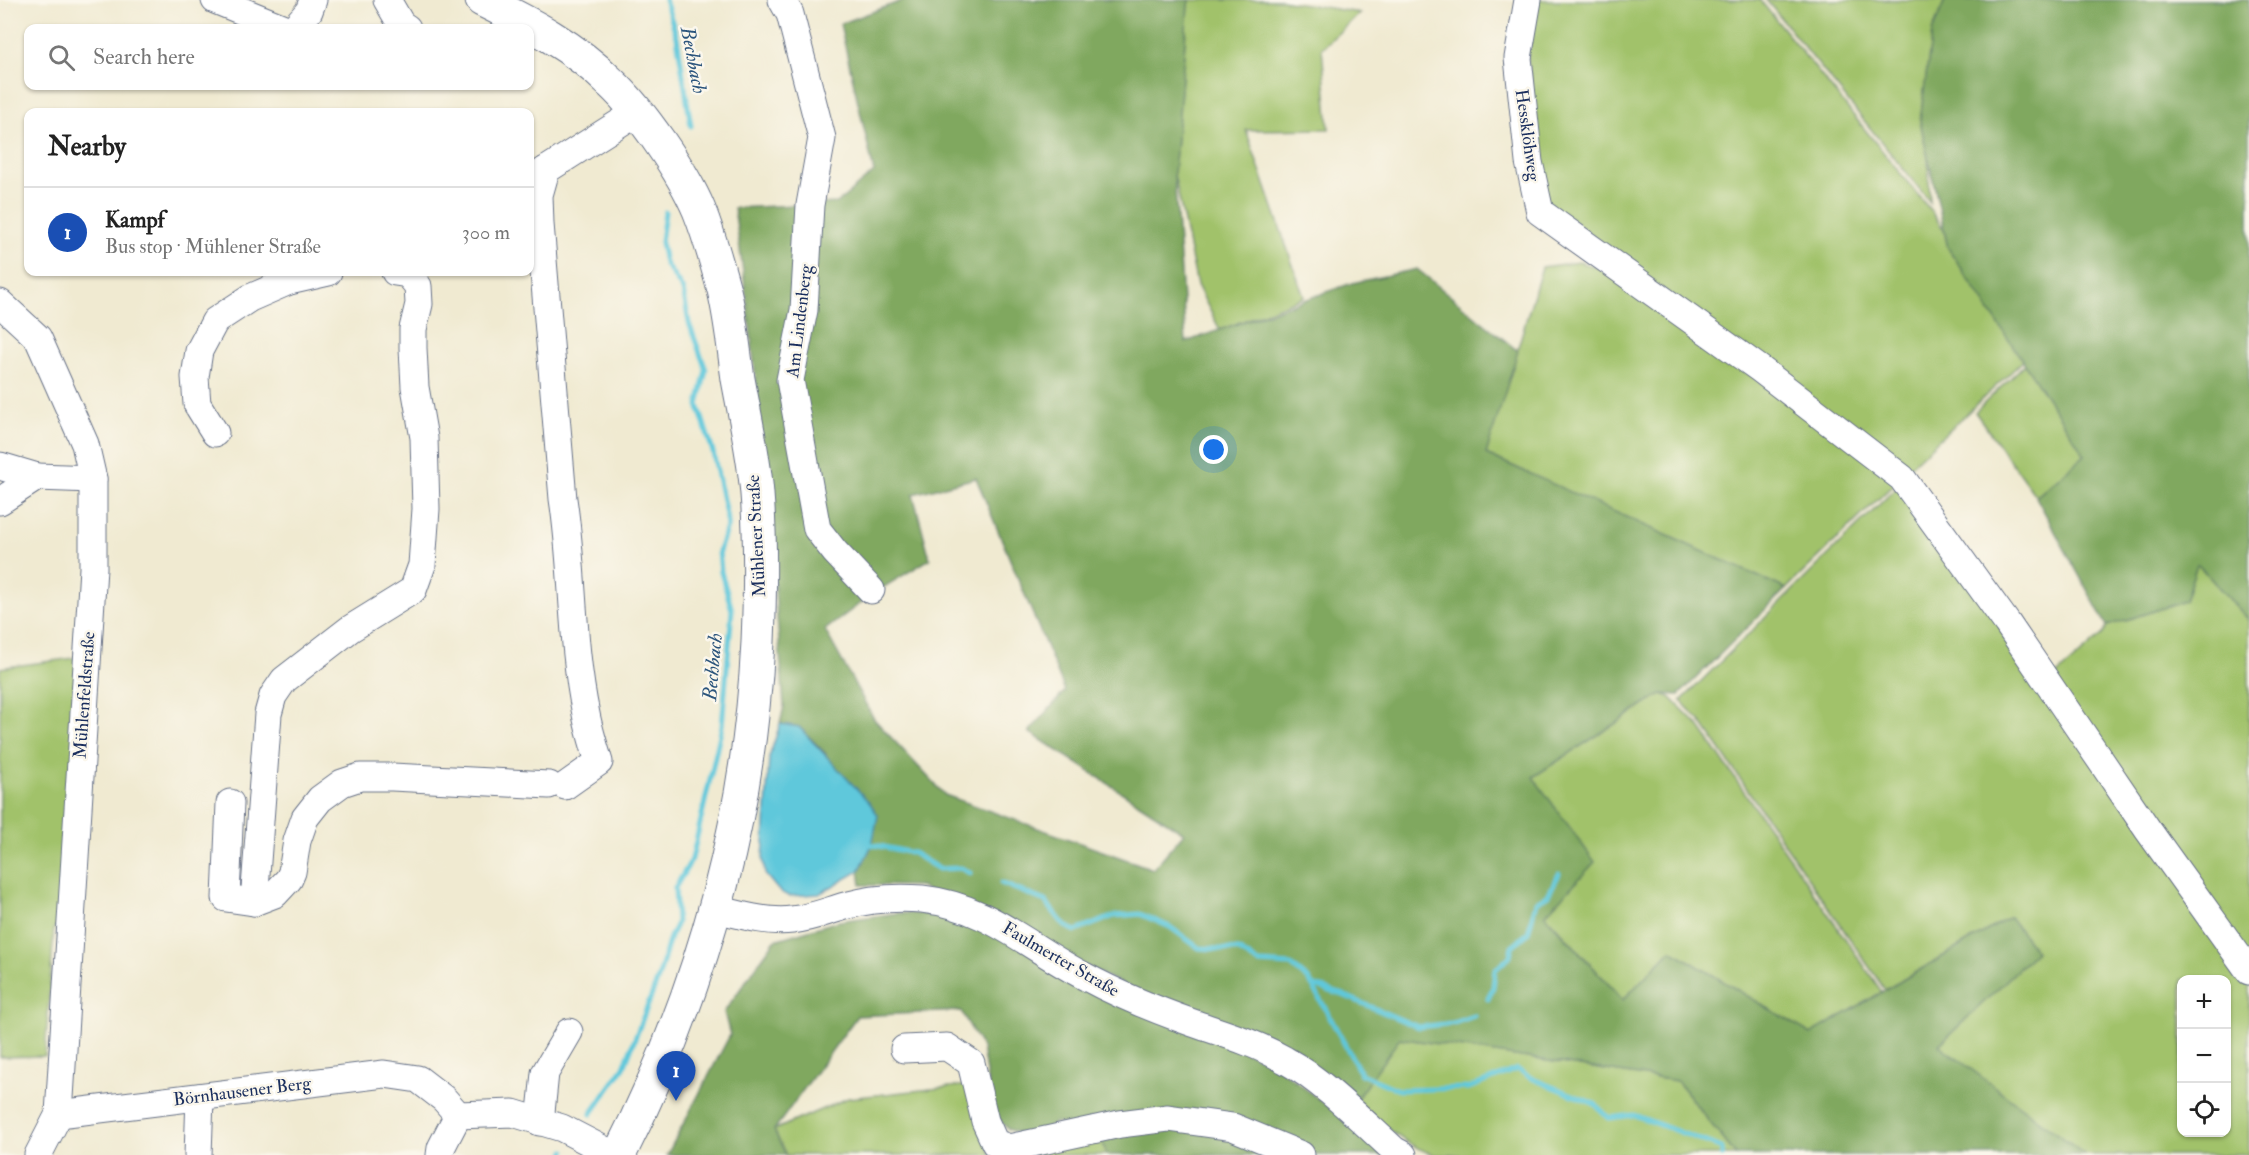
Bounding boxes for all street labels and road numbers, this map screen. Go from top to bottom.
street label: Hessklöhweg [1510,88,1546,184]
street label: Am Lindenberg [781,262,818,380]
street label: Mühlener Straße [742,474,771,598]
street label: Mühlenfeldstraße [69,630,100,759]
street label: Faulmerter Straße [998,917,1124,1002]
street label: Börnhausener Berg [172,1072,313,1111]

